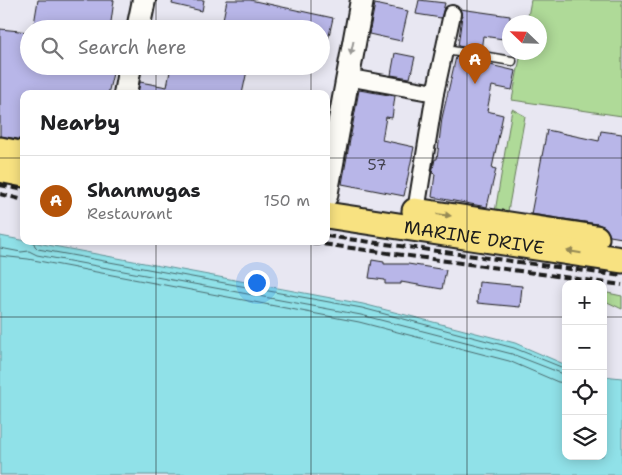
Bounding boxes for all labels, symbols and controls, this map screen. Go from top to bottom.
north arrow [502,15,547,60]
search box [20,20,330,75]
icon: search [38,34,66,62]
text: Search here [78,35,187,60]
one-way arrow [348,40,356,56]
pin: A [459,43,491,84]
text: Nearby [40,109,120,137]
house number: 57 [368,155,386,175]
text: Shanmugas [87,178,201,203]
text: A [50,190,62,211]
text: 150 m [263,190,310,211]
text: Restaurant [87,203,173,224]
one-way arrow [436,211,452,219]
street label: MARINE DRIVE [402,215,546,260]
one-way arrow [566,248,582,256]
your location [244,270,270,296]
map controls [562,280,607,460]
button: + [562,280,607,325]
button: − [562,325,607,370]
button: locate [562,370,607,415]
button: layers [562,415,607,460]

